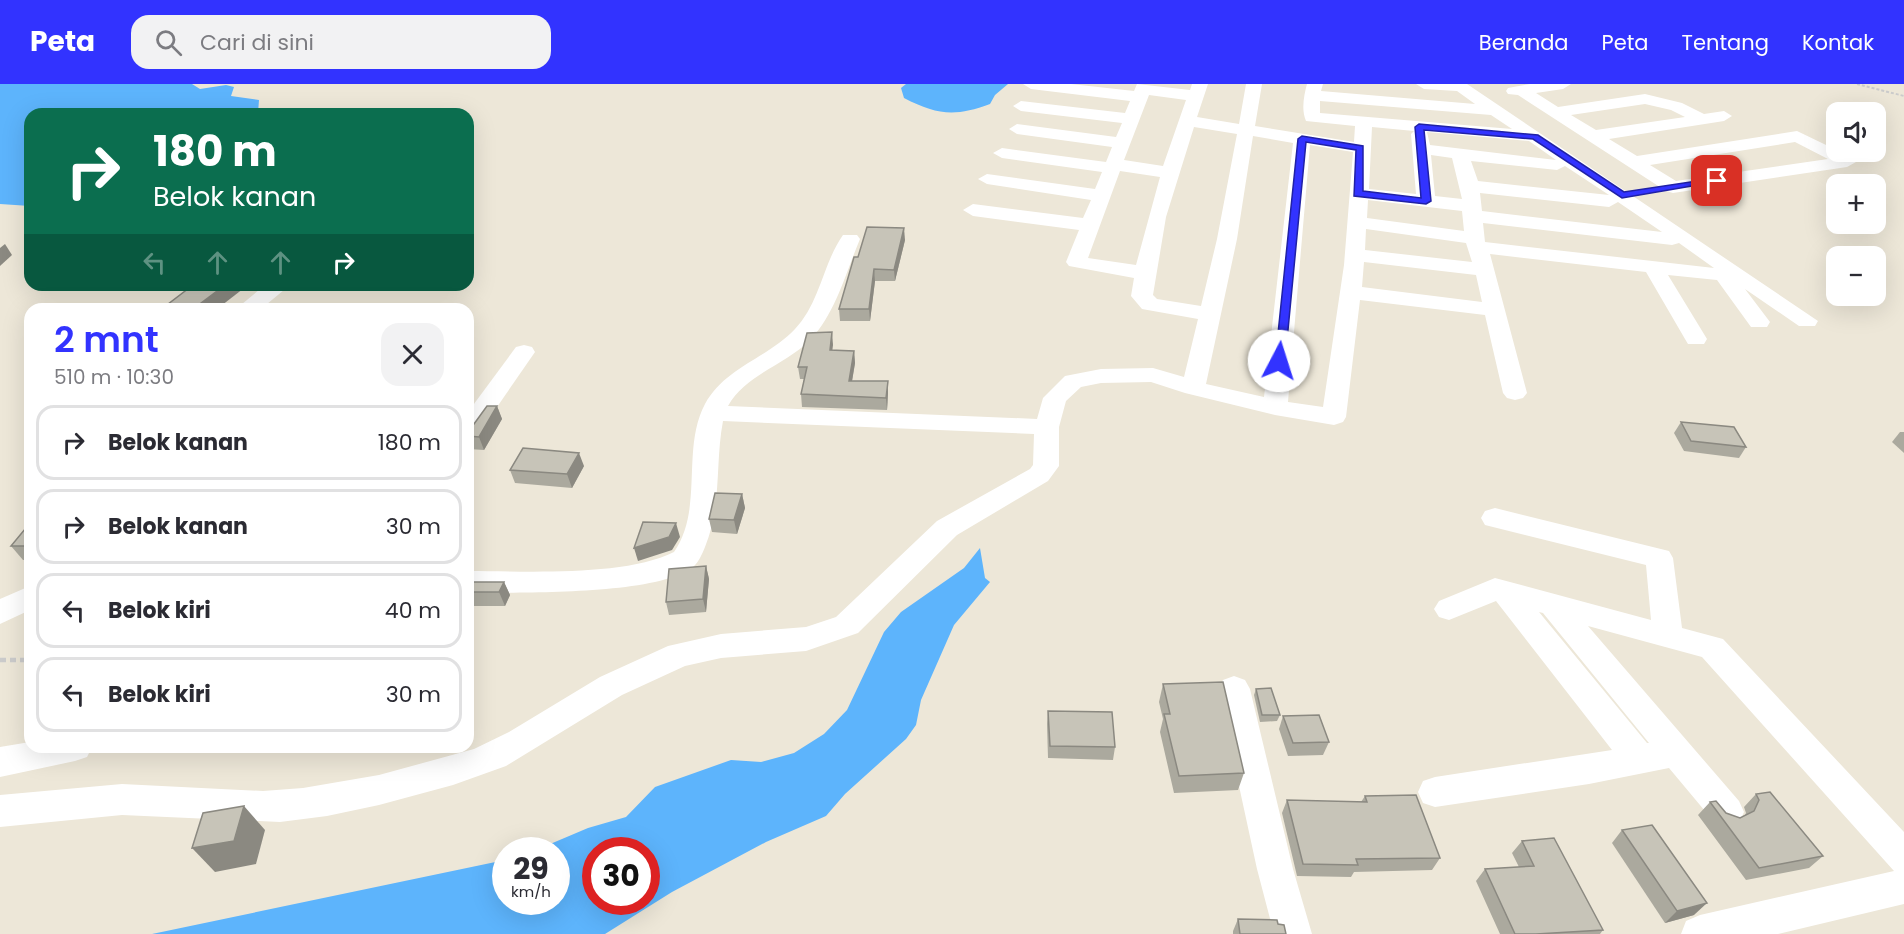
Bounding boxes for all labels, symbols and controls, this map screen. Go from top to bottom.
search box [131,15,551,69]
text: Peta [30,22,95,61]
icon: search [152,26,185,59]
text: Cari di sini [200,27,314,58]
text: Beranda [1479,28,1569,57]
text: Peta [1602,28,1649,57]
text: Tentang [1682,28,1769,57]
text: Kontak [1802,28,1874,57]
map controls [1826,102,1886,306]
button: sound [1826,102,1886,162]
text: 180 m [153,122,277,181]
icon: right [54,132,132,210]
pin [1691,155,1742,206]
icon: arrive [1700,164,1733,197]
button: + [1826,174,1886,234]
text: Belok kanan [153,178,316,215]
icon: left [138,246,171,279]
icon: ahead [201,246,234,279]
icon: ahead [264,246,297,279]
icon: right [327,246,360,279]
button: − [1826,246,1886,306]
text: 2 mnt [54,314,159,365]
button: close [381,323,444,386]
position arrow [1247,329,1311,393]
text: 510 m · 10:30 [54,363,174,391]
icon: right [57,426,90,459]
text: Belok kanan [108,427,248,458]
text: 180 m [378,427,441,458]
icon: right [57,510,90,543]
text: Belok kanan [108,511,248,542]
text: 30 m [386,511,441,542]
icon: left [57,594,90,627]
text: Belok kiri [108,595,211,626]
text: 40 m [385,595,441,626]
icon: left [57,678,90,711]
text: Belok kiri [108,679,211,710]
text: 30 m [386,679,441,710]
speed limit sign: 30 [582,837,660,915]
text: 29 [513,847,549,890]
text: km/h [511,881,551,902]

